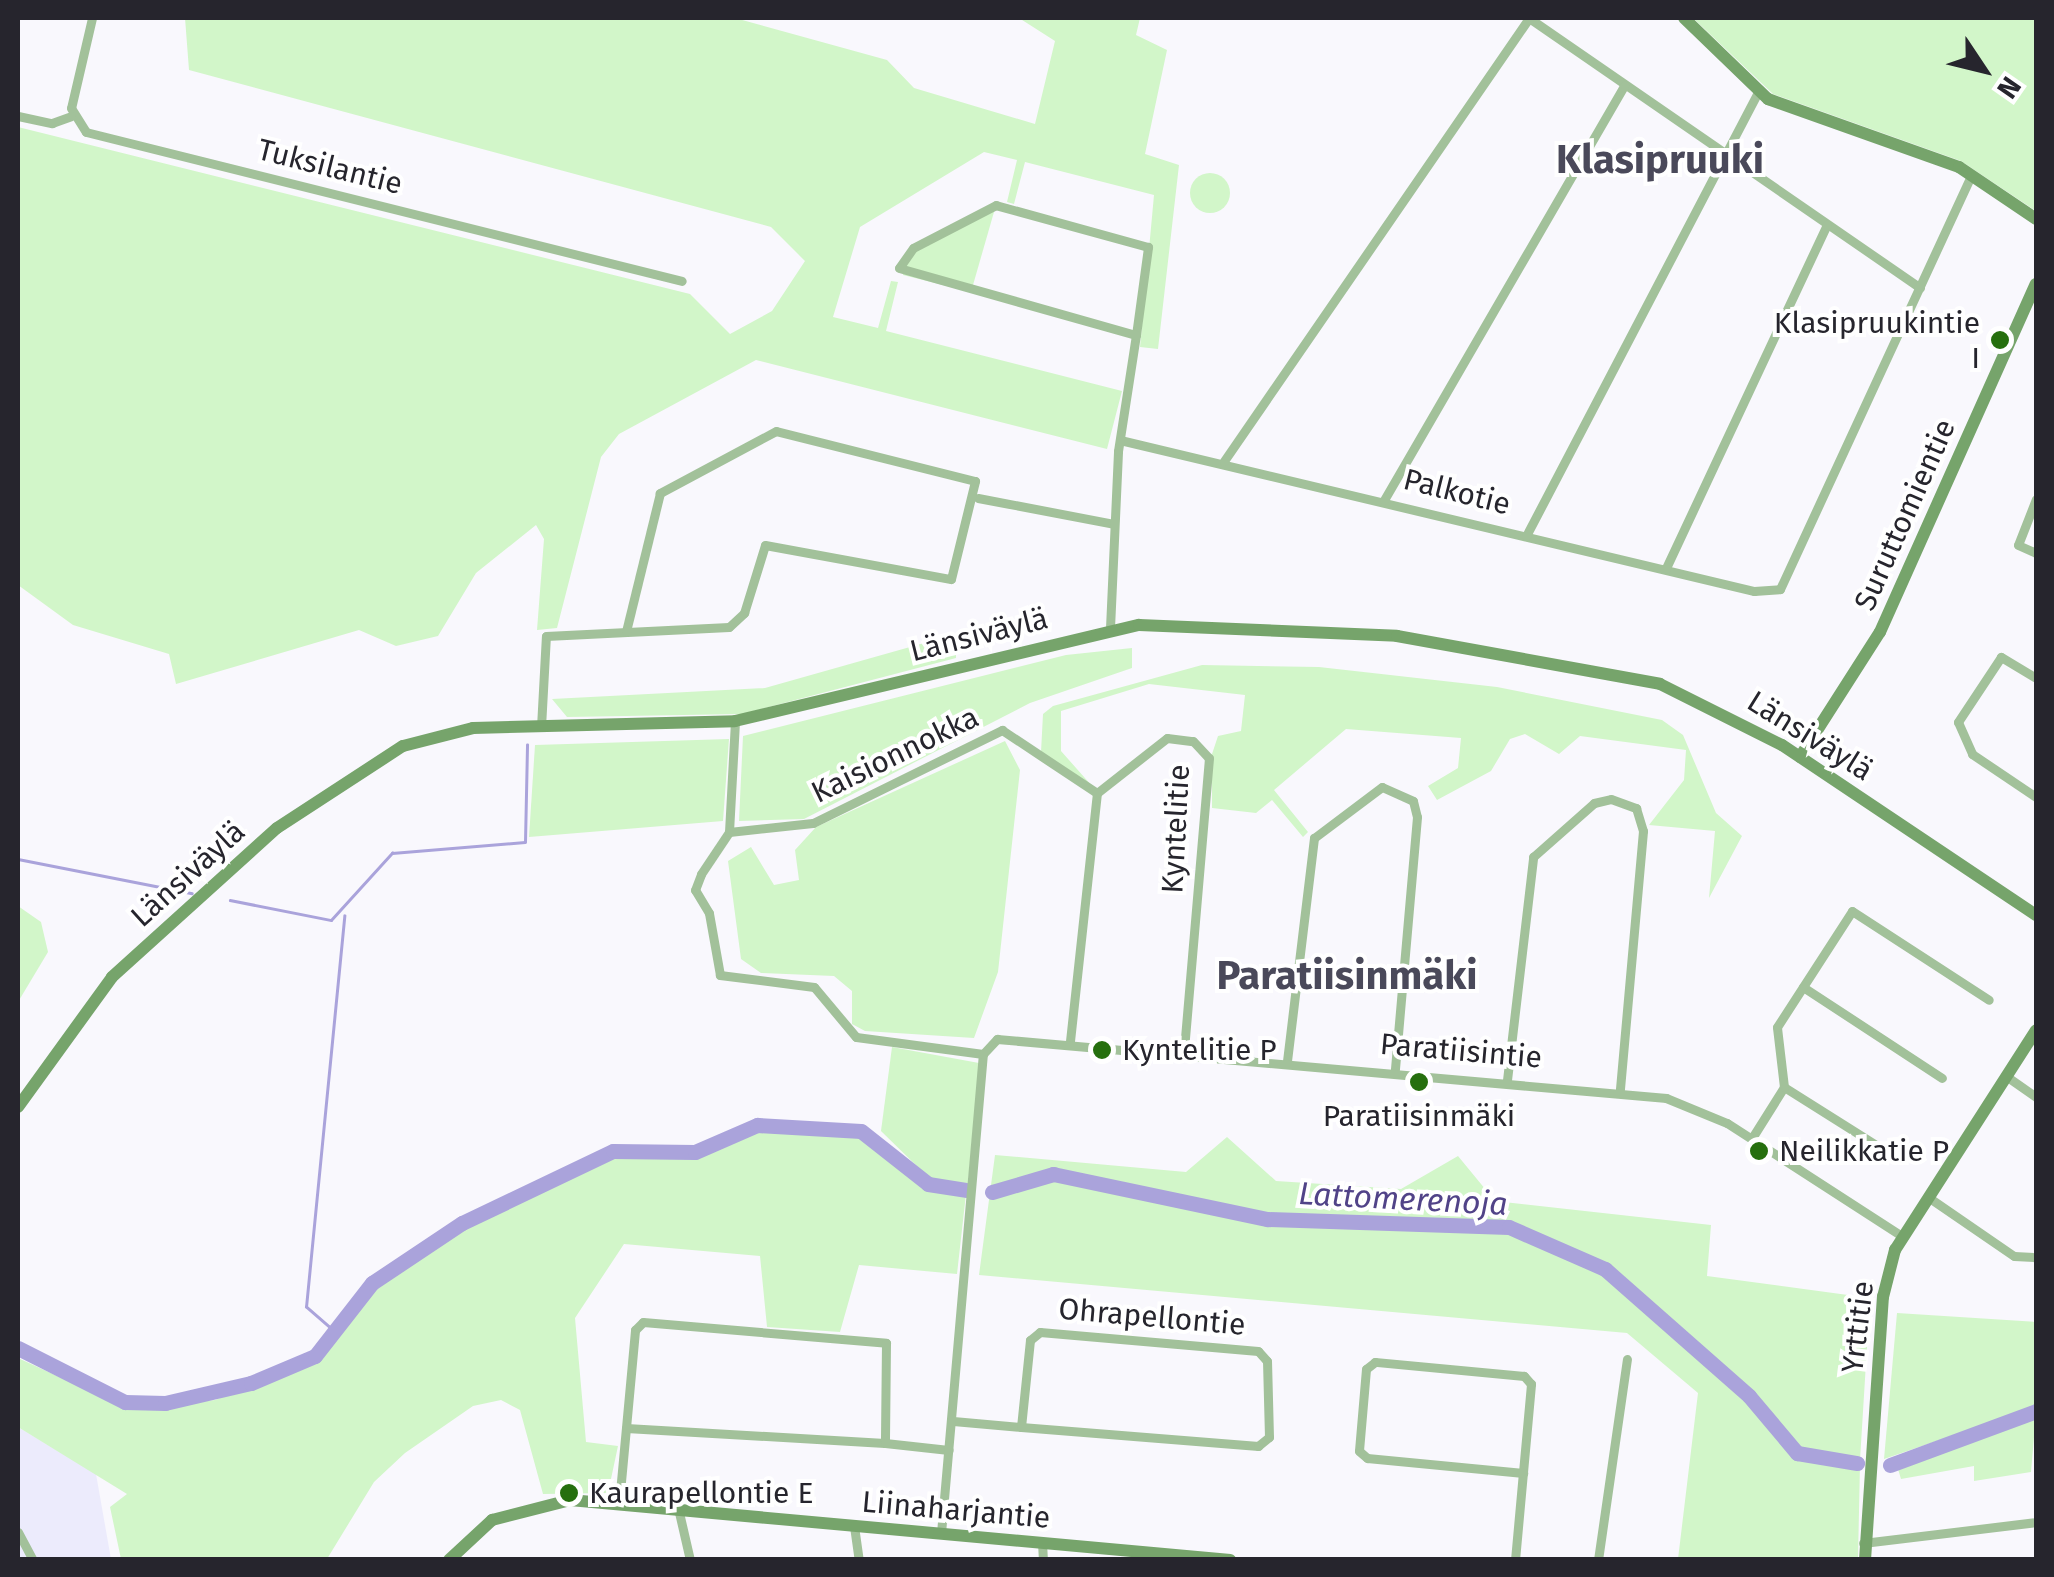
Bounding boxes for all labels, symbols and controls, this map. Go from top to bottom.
north arrow [1934,20,2034,120]
text: N [1990,70,2028,105]
street label: Tuksilantie [254,132,406,202]
district label: Klasipruuki [1556,136,1764,184]
place label: Klasipruukintie I [1774,305,1980,376]
marker: Klasipruukintie I [1989,329,2011,351]
street label: Suruttomientie [1847,414,1963,616]
street label: Palkotie [1400,461,1514,523]
street label: Länsiväylä [906,600,1052,670]
street label: Länsiväylä [1741,683,1879,789]
street label: Kaisionnokka [806,699,984,811]
street label: Kyntelitie [1155,763,1197,895]
street label: Länsiväylä [124,813,252,935]
district label: Paratiisinmäki [1216,952,1478,1000]
street label: Paratiisintie [1379,1026,1543,1076]
place label: Kyntelitie P [1122,1032,1277,1068]
marker: Kyntelitie P [1091,1039,1113,1061]
marker: Paratiisinmäki [1408,1071,1430,1093]
place label: Paratiisinmäki [1323,1098,1515,1134]
place label: Neilikkatie P [1779,1133,1949,1169]
marker: Neilikkatie P [1748,1140,1770,1162]
water label: Lattomerenoja [1297,1174,1509,1224]
street label: Yrttitie [1835,1279,1881,1375]
street label: Ohrapellontie [1057,1291,1247,1343]
place label: Kaurapellontie E [589,1475,813,1511]
marker: Kaurapellontie E [558,1482,580,1504]
street label: Liinaharjantie [860,1484,1052,1536]

